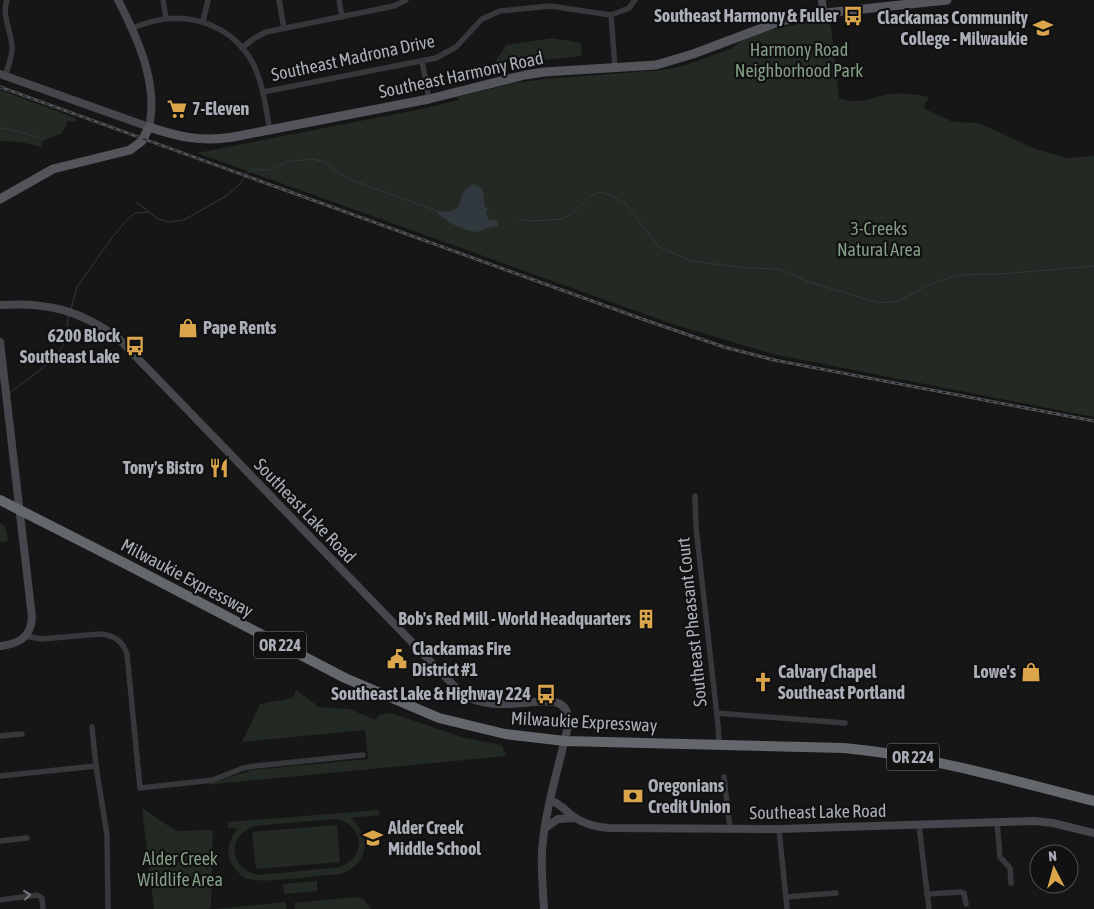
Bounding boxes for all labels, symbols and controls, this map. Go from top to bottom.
place label: Southeast Harmony & Fuller [654,5,839,26]
bus stop icon: Southeast Harmony & Fuller [842,5,864,27]
place label: Clackamas Community College - Milwaukie [877,7,1029,49]
school or university icon: Clackamas Community College - Milwaukie [1032,17,1054,39]
street label: Southeast Madrona Drive [269,30,436,85]
park label: Harmony Road Neighborhood Park [735,39,863,81]
street label: Southeast Harmony Road [377,47,545,102]
supermarket icon: 7-Eleven [166,98,188,120]
place label: 7-Eleven [192,98,250,119]
park label: 3-Creeks Natural Area [837,218,921,260]
shop icon: Pape Rents [177,317,199,339]
place label: Pape Rents [203,317,277,338]
place label: 6200 Block Southeast Lake [20,325,121,367]
bus stop icon: 6200 Block Southeast Lake [124,335,146,357]
street label: Southeast Lake Road [250,454,361,567]
place label: Tony's Bistro [123,457,204,478]
restaurant icon: Tony's Bistro [208,457,230,479]
street label: Milwaukie Expressway [118,534,257,621]
street label: Southeast Pheasant Court [672,536,711,708]
place label: Bob's Red Mill - World Headquarters [398,608,632,629]
building icon: Bob's Red Mill - World Headquarters [635,608,657,630]
road number: OR 224 [254,632,306,658]
place label: Clackamas Fire District #1 [412,638,511,680]
public building icon: Clackamas Fire District #1 [386,648,408,670]
place label: Calvary Chapel Southeast Portland [778,661,905,703]
place label: Lowe's [973,661,1017,682]
shop icon: Lowe's [1020,661,1042,683]
church icon: Calvary Chapel Southeast Portland [752,671,774,693]
place label: Southeast Lake & Highway 224 [331,683,531,704]
bus stop icon: Southeast Lake & Highway 224 [535,683,557,705]
street label: Milwaukie Expressway [510,707,658,736]
road number: OR 224 [887,744,939,770]
place label: Oregonians Credit Union [648,775,731,817]
bank icon: Oregonians Credit Union [622,785,644,807]
street label: Southeast Lake Road [749,800,887,823]
place label: Alder Creek Middle School [387,817,481,859]
school or university icon: Alder Creek Middle School [362,827,384,849]
north arrow [1029,844,1079,894]
park label: Alder Creek Wildlife Area [137,848,223,890]
text: N [1048,848,1058,864]
one-way arrow [23,890,31,901]

